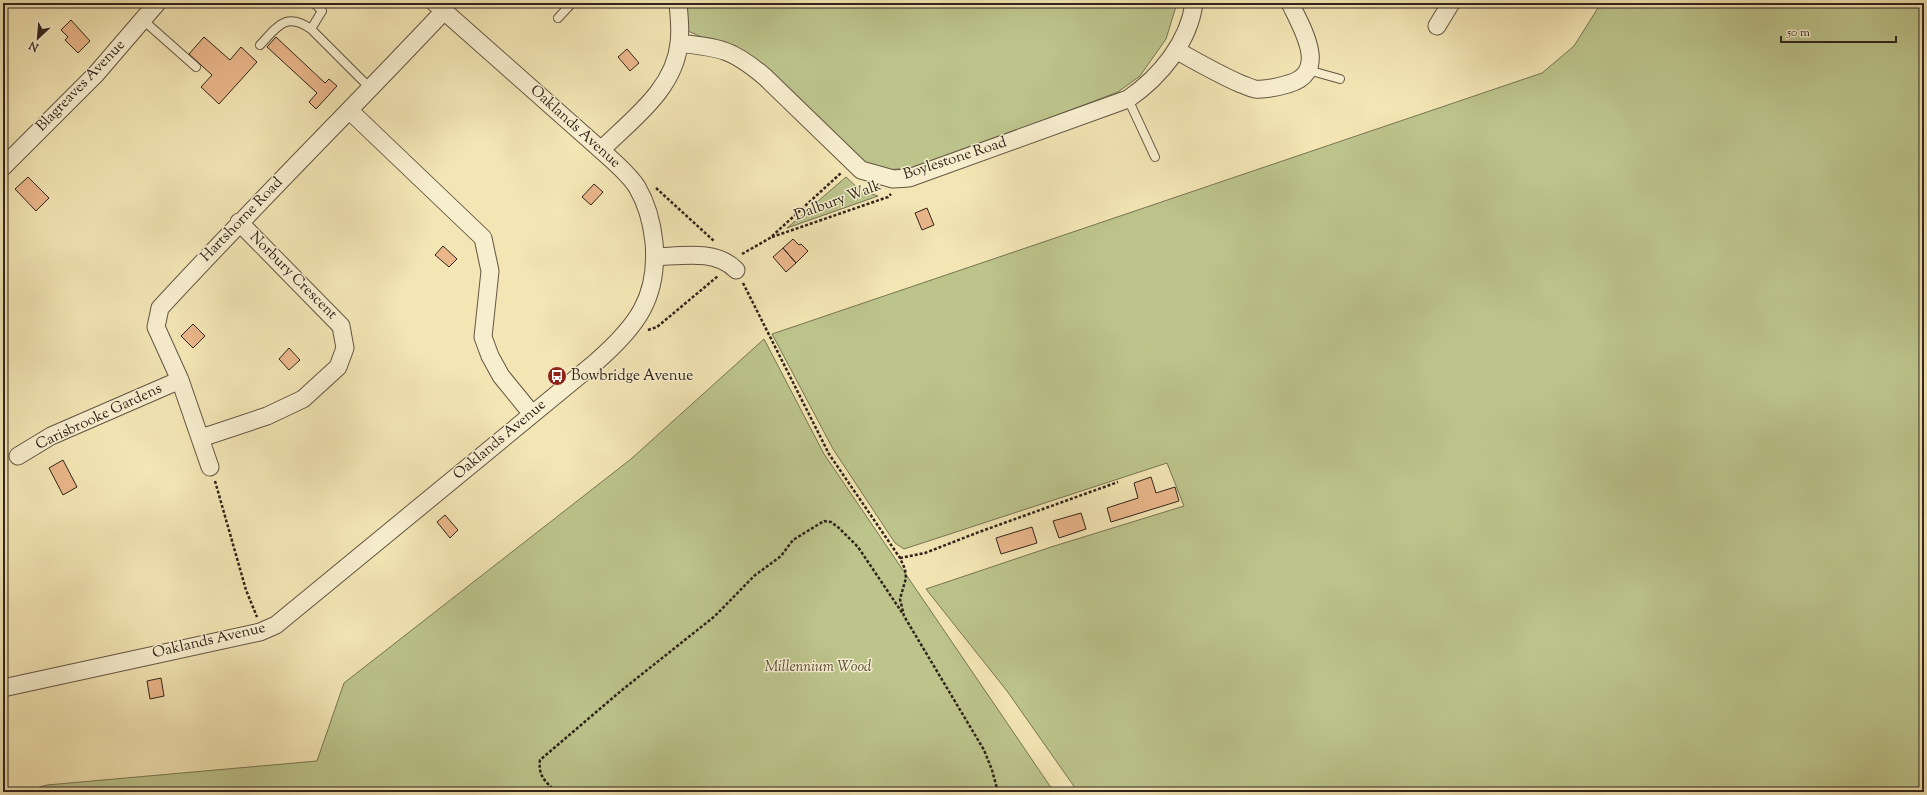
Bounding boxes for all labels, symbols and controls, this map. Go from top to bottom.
north arrow [18,18,58,58]
scale bar [1781,18,1896,44]
text: 50 m [1786,24,1810,42]
street label: Blagreaves Avenue [32,35,130,137]
text: N [26,37,42,56]
street label: Oaklands Avenue [525,81,625,173]
street label: Boylestone Road [901,132,1010,186]
street label: Hartshorne Road [196,173,288,267]
street label: Dalbury Walk [791,175,885,227]
street label: Norbury Crescent [244,227,342,325]
bus stop icon: Bowbridge Avenue [546,365,568,387]
place label: Bowbridge Avenue [571,366,693,387]
street label: Carisbrooke Gardens [32,378,166,455]
street label: Oaklands Avenue [449,395,551,485]
street label: Oaklands Avenue [150,618,268,664]
park label: Millennium Wood [764,657,872,678]

